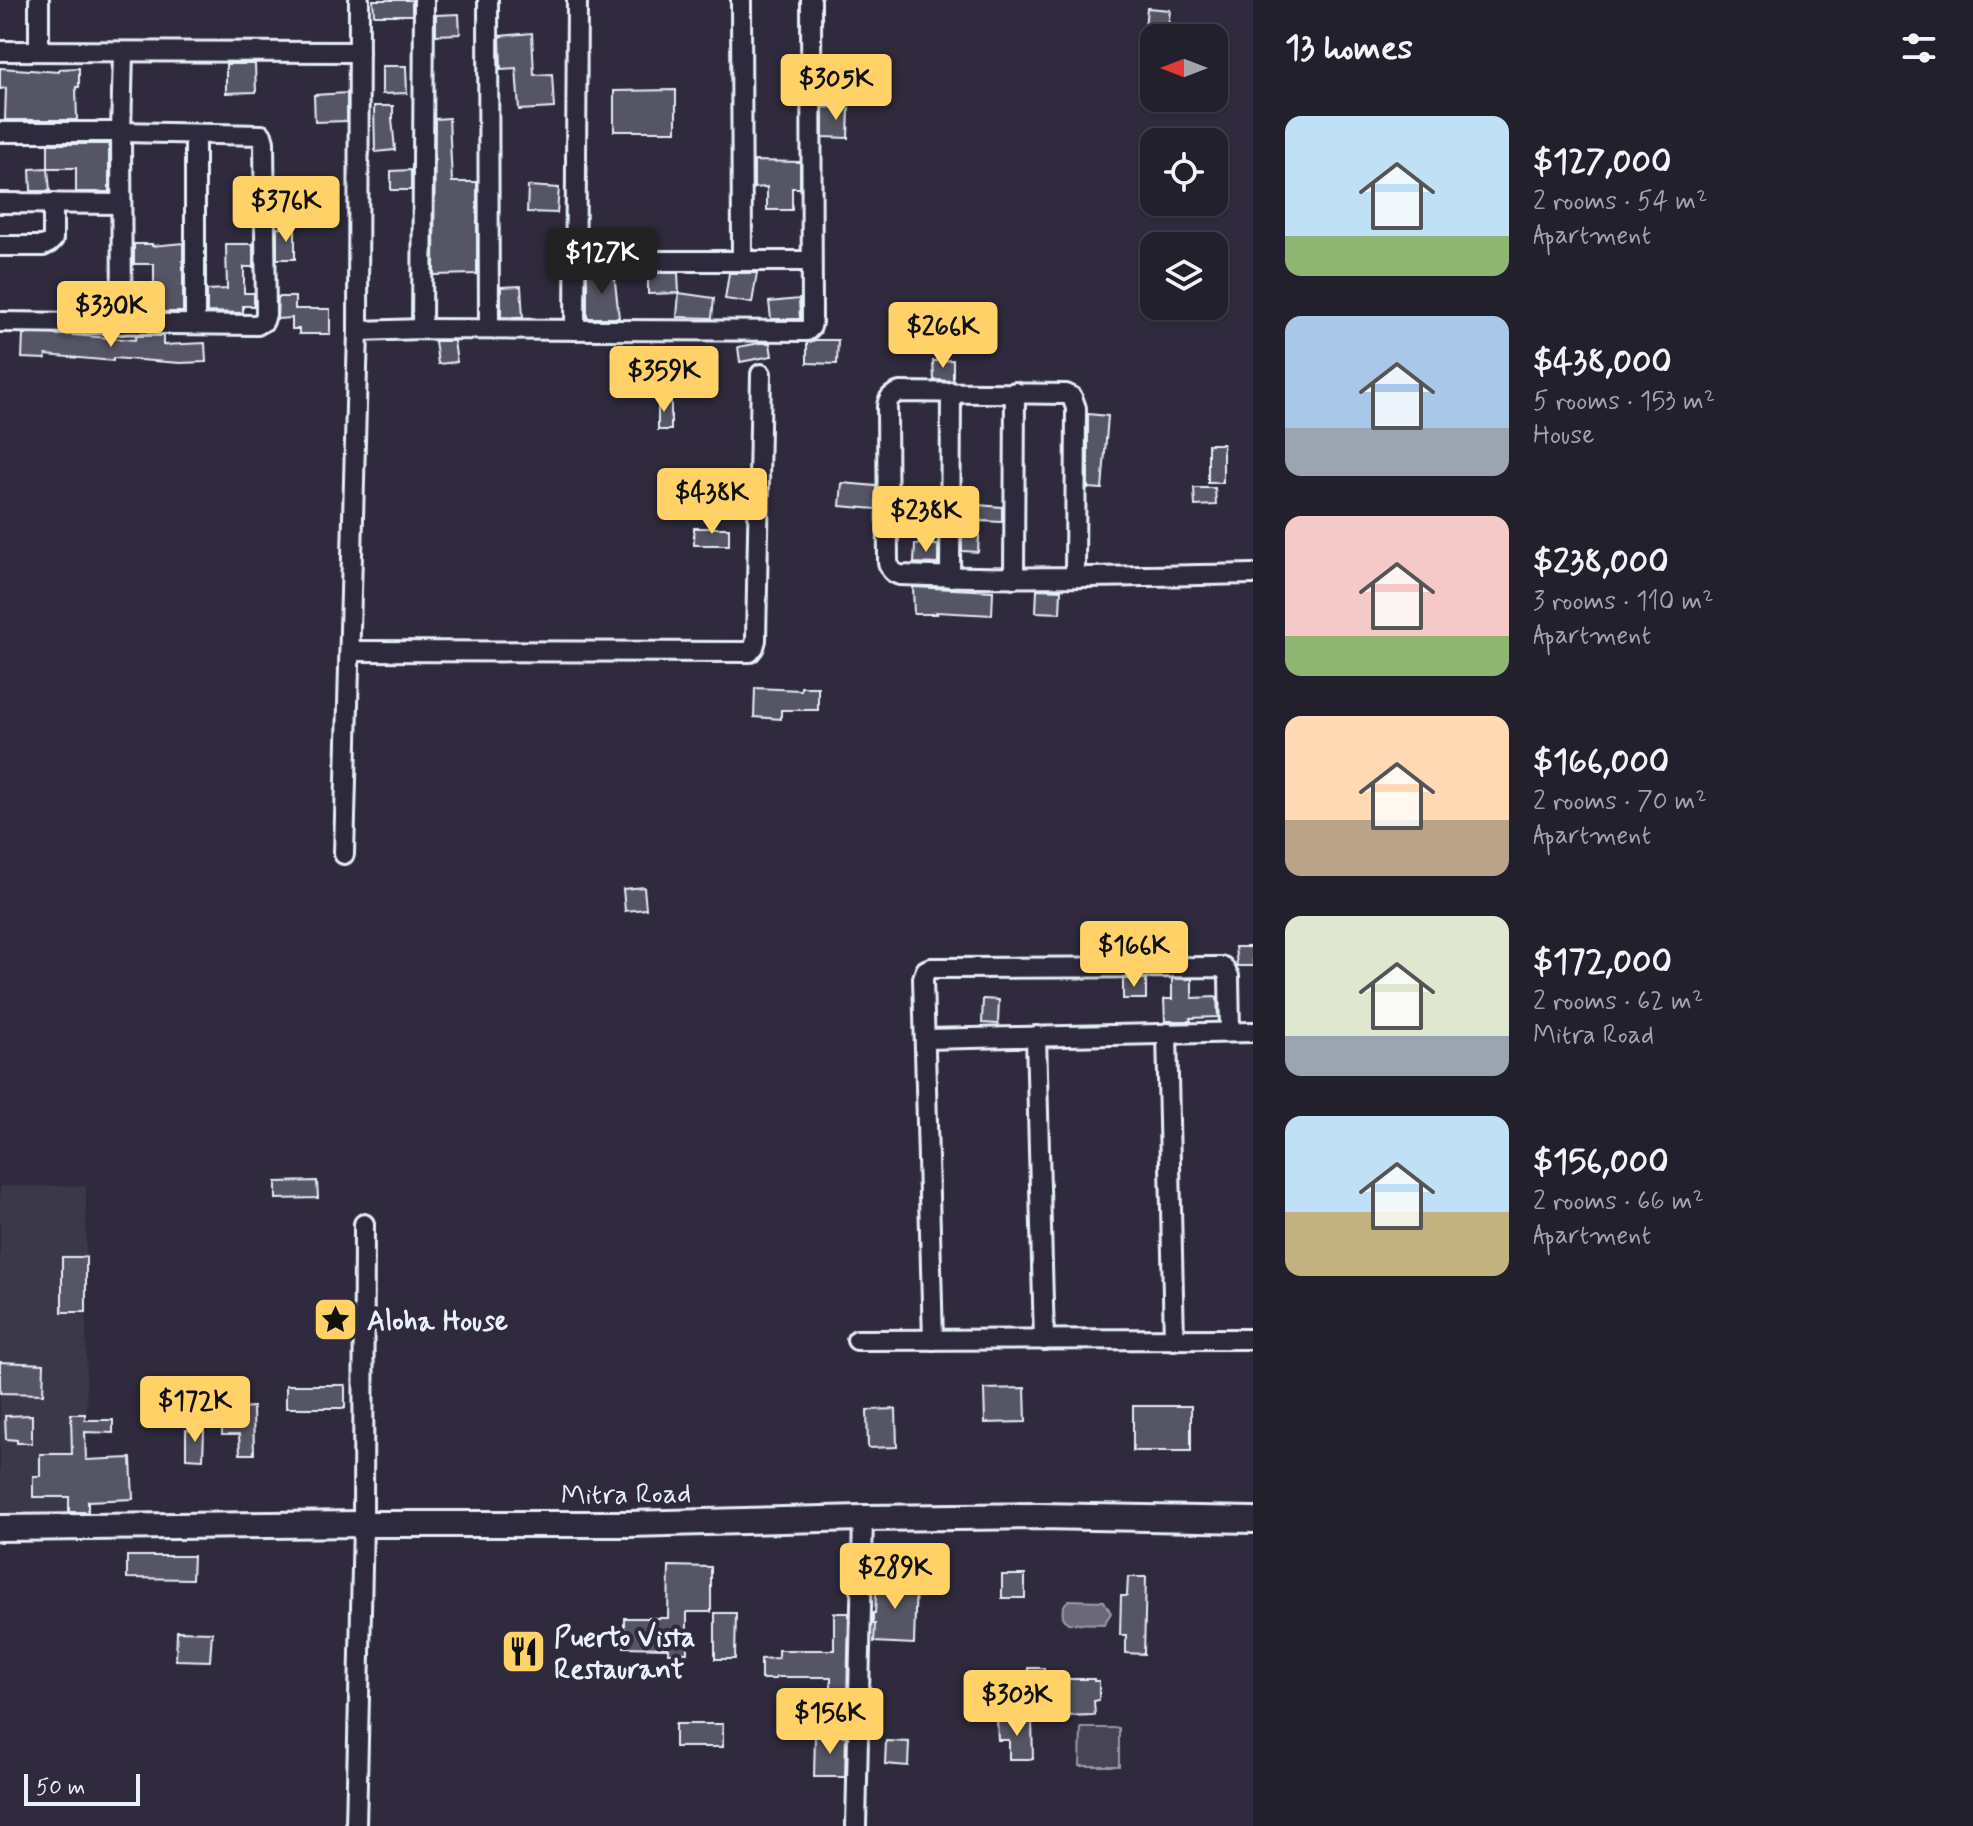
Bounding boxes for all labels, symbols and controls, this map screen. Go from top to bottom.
north arrow [1140,24,1228,112]
map controls [1140,24,1228,320]
text: 13 homes [1285,26,1413,71]
icon: filters [1897,26,1941,70]
pin: $305K [780,54,892,122]
text: $305K [799,63,873,97]
button: locate [1140,128,1228,216]
text: $127,000 [1533,140,1671,185]
icon: home [1349,148,1445,244]
pin: $376K [230,176,342,244]
text: $376K [251,185,321,219]
text: 2 rooms · 54 m² [1533,185,1708,219]
text: Apartment [1533,219,1651,253]
pin: $127K [546,228,658,296]
button: layers [1140,232,1228,320]
text: $127K [565,237,639,271]
pin: $330K [55,281,167,349]
text: $330K [75,290,147,324]
pin: $266K [887,302,999,370]
text: $266K [906,311,980,345]
text: $438,000 [1533,340,1672,385]
pin: $359K [608,346,720,414]
icon: home [1349,348,1445,444]
text: $359K [628,355,700,389]
text: 5 rooms · 153 m² [1533,385,1715,419]
text: House [1533,419,1594,453]
pin: $438K [656,468,768,536]
text: $438K [675,477,749,511]
pin: $238K [870,486,982,554]
text: $238K [890,495,962,529]
text: $238,000 [1533,540,1669,585]
icon: home [1349,548,1445,644]
text: 3 rooms · 110 m² [1533,585,1714,619]
text: Apartment [1533,619,1651,653]
text: $166,000 [1533,740,1669,785]
icon: home [1349,748,1445,844]
text: 2 rooms · 70 m² [1533,785,1707,819]
text: Apartment [1533,819,1651,853]
pin: $166K [1078,921,1190,989]
text: $166K [1098,930,1170,964]
text: $172,000 [1533,940,1672,985]
icon: home [1349,948,1445,1044]
text: 2 rooms · 62 m² [1533,985,1703,1019]
text: Mitra Road [1533,1019,1654,1053]
text: $156,000 [1533,1140,1669,1185]
icon: home [1349,1148,1445,1244]
text: 2 rooms · 66 m² [1533,1185,1704,1219]
text: Apartment [1533,1219,1651,1253]
place icon: Aloha House [312,1296,360,1344]
place label: Aloha House [367,1304,508,1341]
pin: $172K [139,1376,251,1444]
text: $172K [158,1385,232,1419]
street label: Mitra Road [561,1476,692,1515]
pin: $289K [839,1543,951,1611]
text: $289K [858,1552,932,1586]
place label: Puerto Vista Restaurant [554,1620,695,1689]
restaurant icon: Puerto Vista Restaurant [499,1628,547,1676]
pin: $303K [961,1670,1073,1738]
text: $303K [982,1679,1052,1713]
pin: $156K [774,1688,886,1756]
text: $156K [794,1697,866,1731]
scale bar [24,1770,140,1806]
text: 50 m [36,1774,85,1802]

